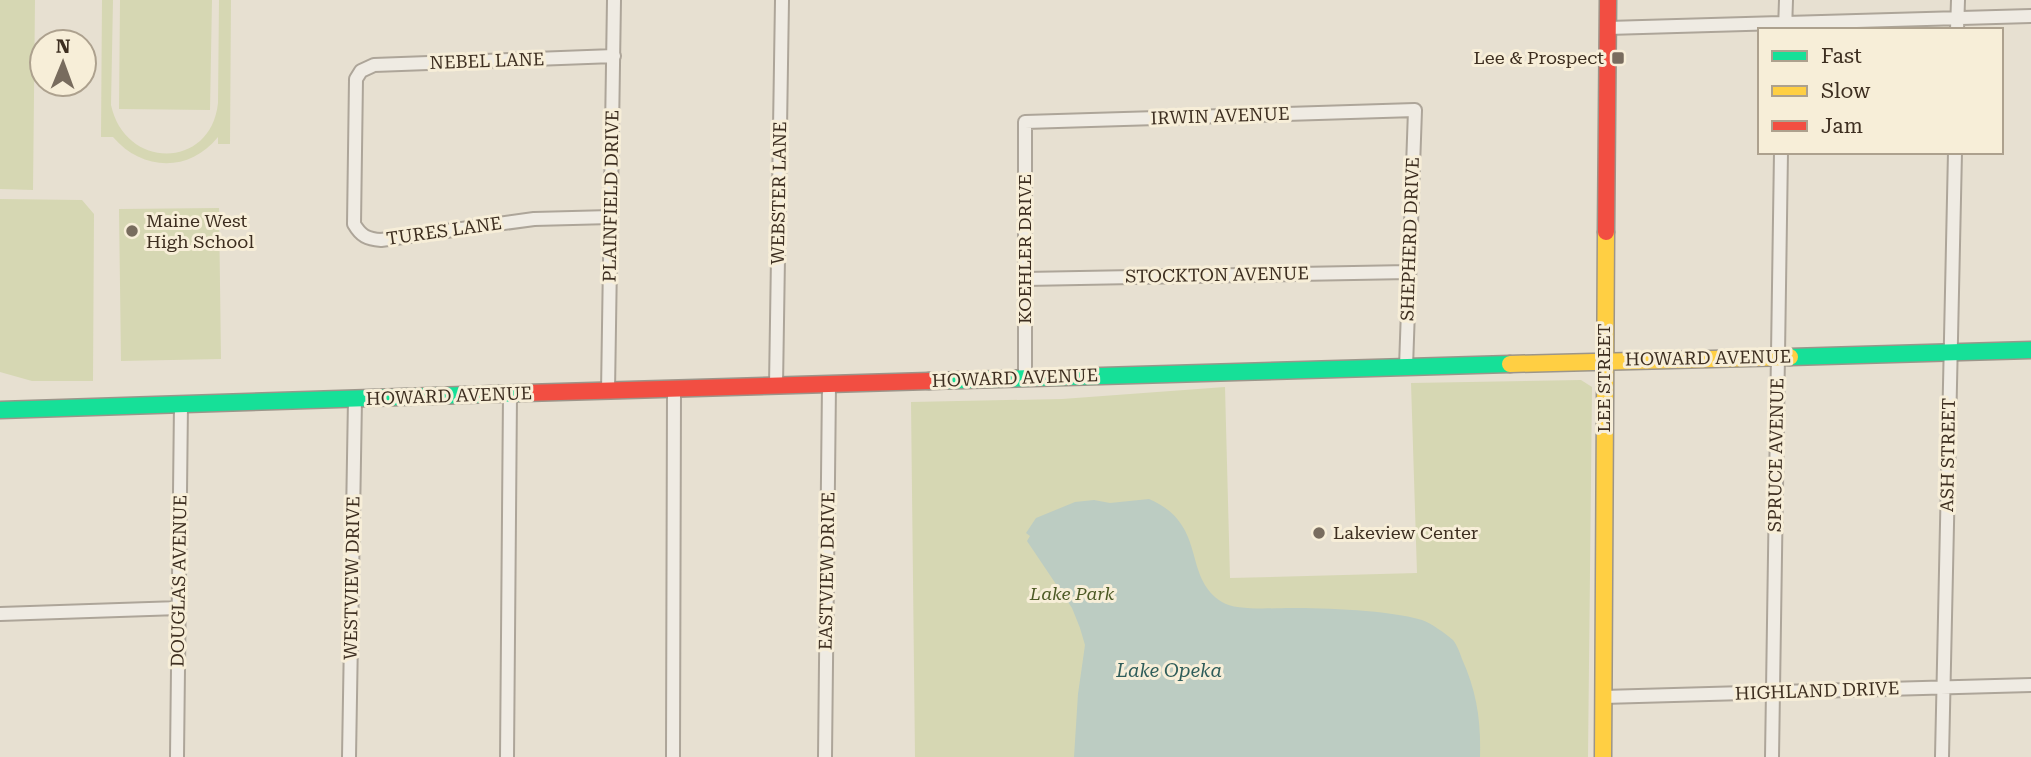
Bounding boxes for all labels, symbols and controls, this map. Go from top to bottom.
north arrow [28,28,98,98]
legend [1758,28,2003,154]
text: N [56,35,71,58]
text: Fast [1821,44,1862,68]
place label: Lee & Prospect [1474,47,1604,68]
street label: NEBEL LANE [429,48,545,73]
marker: Lee & Prospect [1610,50,1626,66]
text: Slow [1821,79,1871,103]
street label: IRWIN AVENUE [1150,103,1290,128]
street label: PLAINFIELD DRIVE [598,110,623,282]
text: Jam [1821,114,1863,138]
street label: WEBSTER LANE [767,121,790,265]
street label: SHEPHERD DRIVE [1396,157,1423,321]
street label: KOEHLER DRIVE [1014,174,1035,324]
place label: Maine West High School [146,210,254,252]
street label: TURES LANE [385,212,503,249]
marker: Maine West High School [124,223,140,239]
street label: STOCKTON AVENUE [1125,262,1309,287]
street label: LEE STREET [1593,323,1614,433]
street label: HOWARD AVENUE [1625,346,1791,369]
street label: HOWARD AVENUE [931,364,1098,391]
street label: SPRUCE AVENUE [1764,378,1787,532]
street label: HOWARD AVENUE [365,382,532,409]
street label: ASH STREET [1936,398,1959,512]
street label: EASTVIEW DRIVE [815,492,838,650]
street label: DOUGLAS AVENUE [166,495,191,667]
street label: WESTVIEW DRIVE [340,496,363,660]
place label: Lakeview Center [1333,522,1478,543]
marker: Lakeview Center [1311,525,1327,541]
park label: Lake Park [1029,583,1114,604]
water label: Lake Opeka [1115,659,1222,682]
street label: HIGHLAND DRIVE [1734,677,1900,704]

